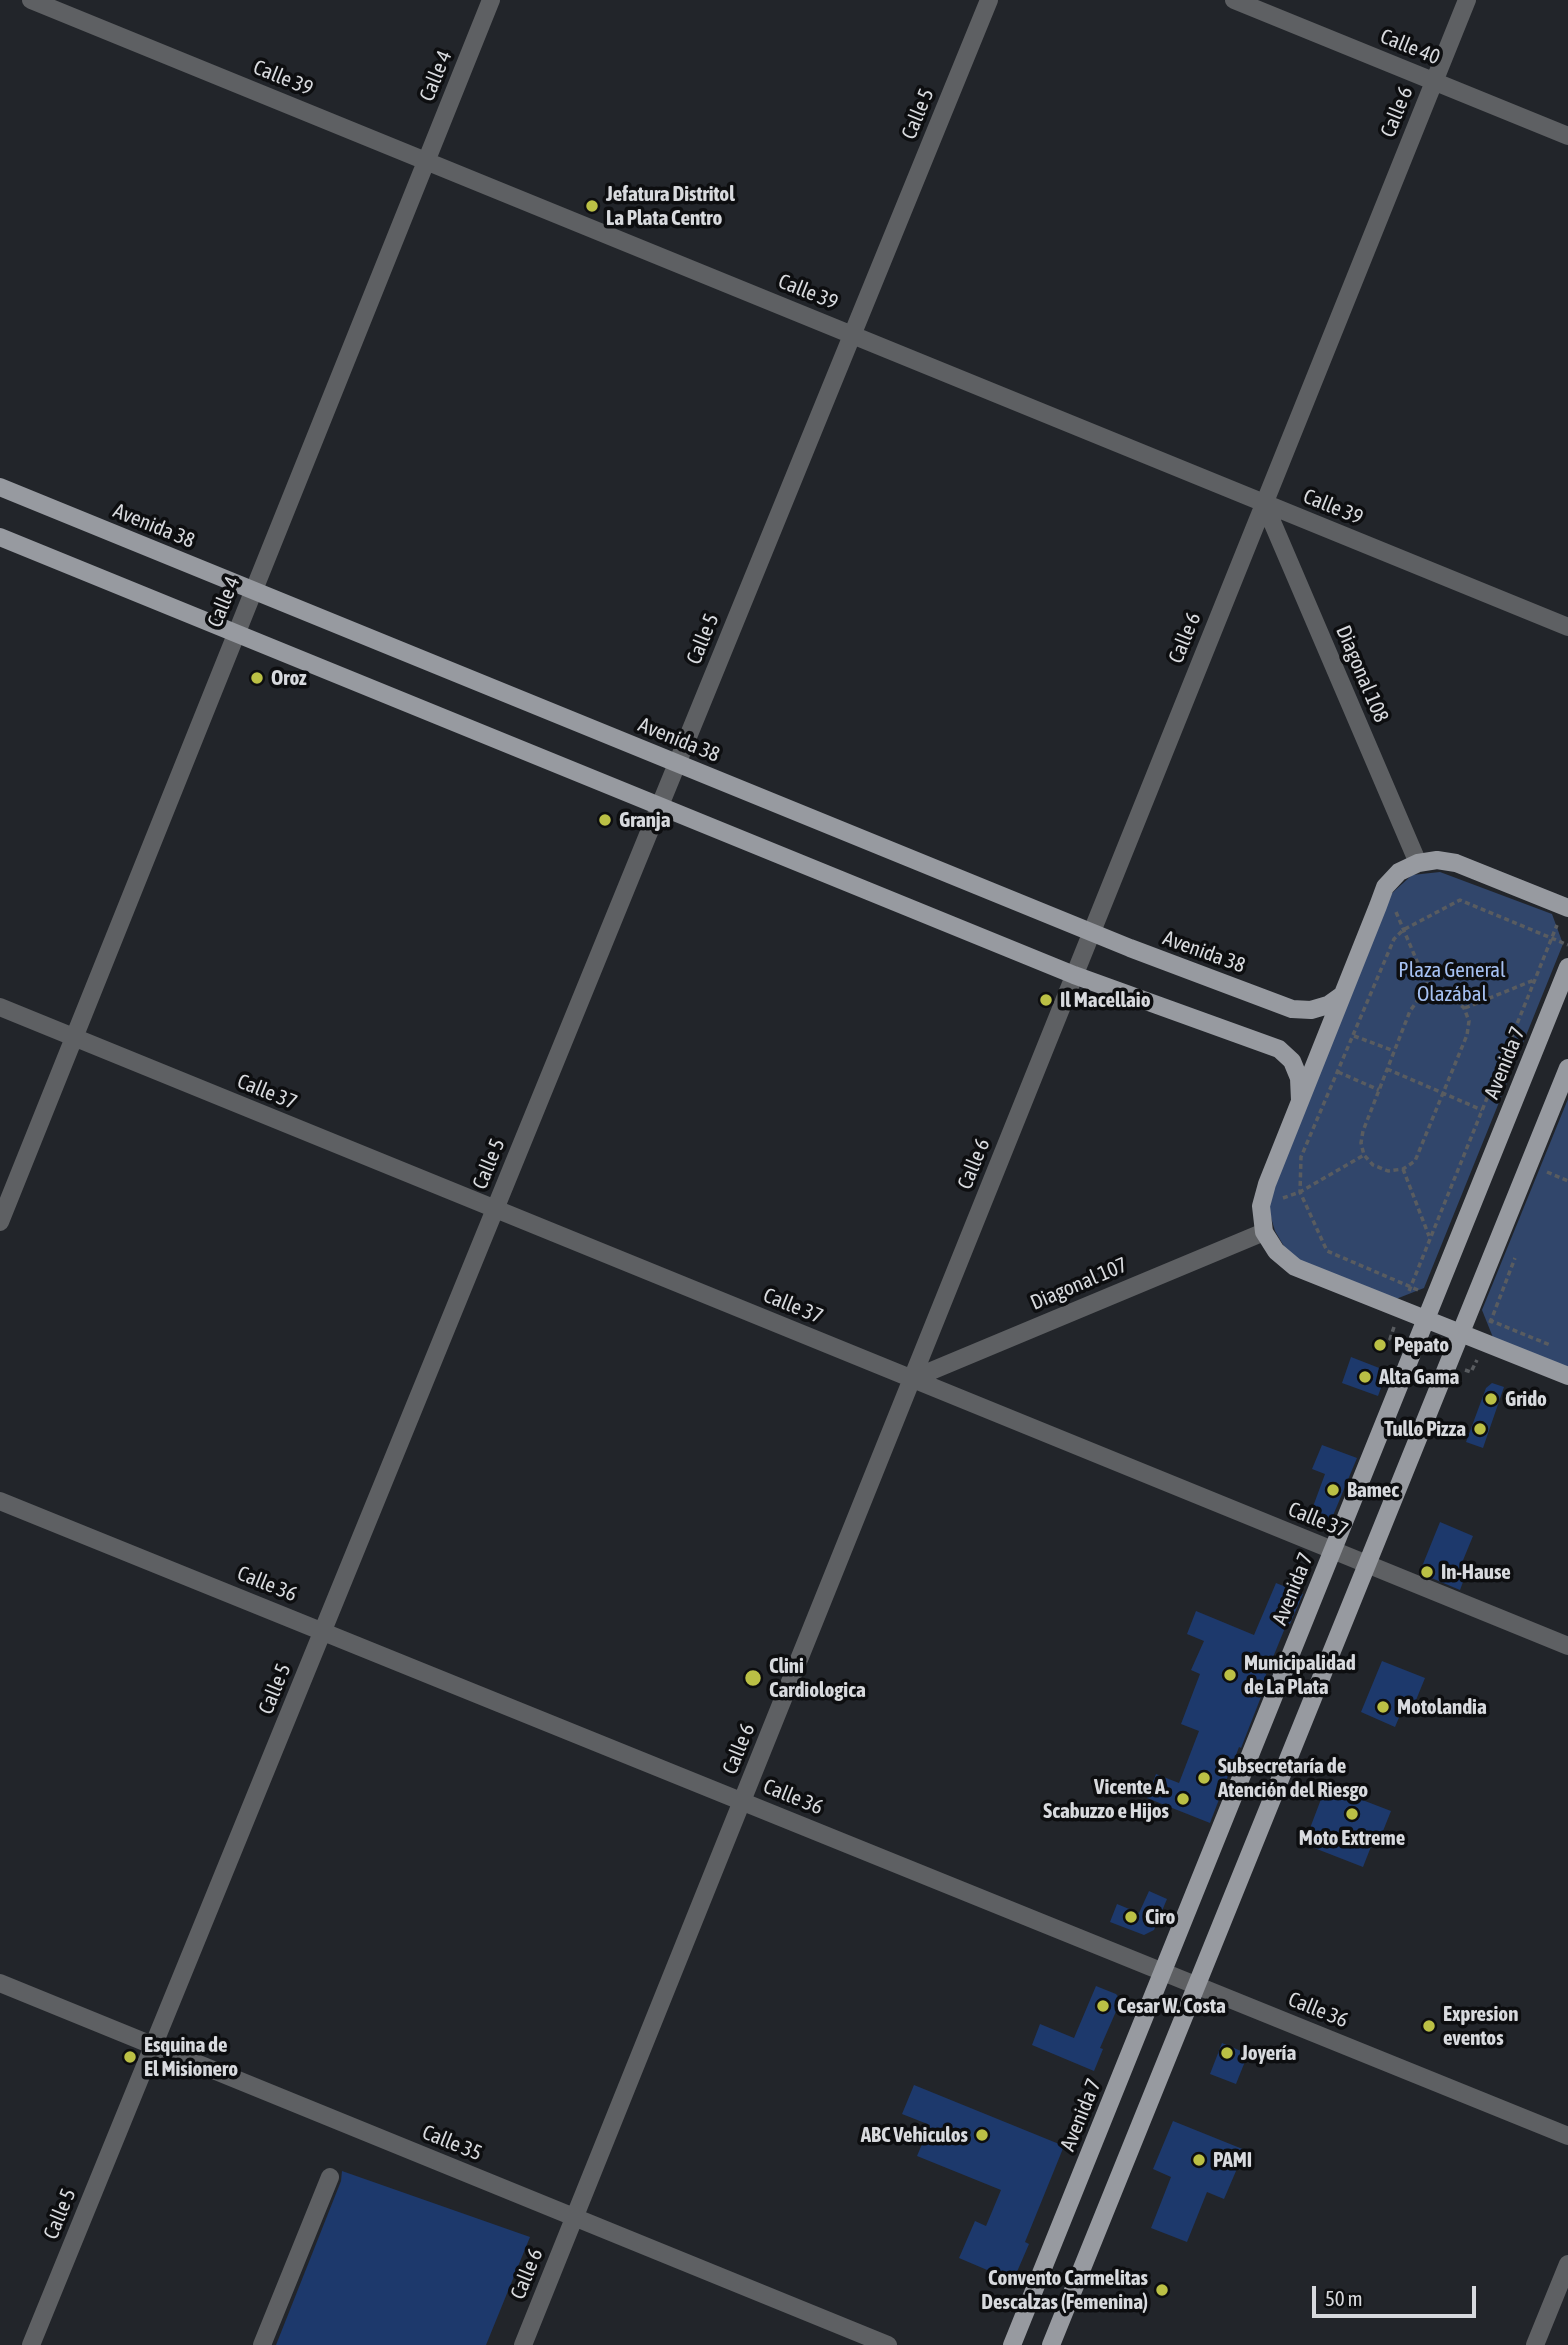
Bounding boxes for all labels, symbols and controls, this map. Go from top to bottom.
street label: Calle 40 [1376,24,1444,70]
street label: Calle 4 [414,47,458,105]
street label: Calle 39 [249,55,317,101]
street label: Calle 6 [1375,83,1419,141]
street label: Calle 5 [896,85,940,143]
place label: Jefatura Distritol La Plata Centro [606,181,735,231]
marker: Jefatura Distritol La Plata Centro [584,198,600,214]
street label: Calle 39 [774,269,842,315]
street label: Calle 39 [1299,484,1367,530]
street label: Avenida 38 [110,498,198,554]
street label: Calle 4 [202,573,246,631]
street label: Calle 6 [1163,609,1207,667]
street label: Calle 5 [681,610,725,668]
street label: Diagonal 108 [1330,622,1394,726]
place label: Oroz [271,665,307,691]
marker: Oroz [249,670,265,686]
street label: Avenida 38 [635,712,723,768]
place label: Granja [619,807,670,833]
marker: Granja [597,812,613,828]
street label: Avenida 38 [1159,926,1249,978]
park label: Plaza General Olazábal [1398,957,1506,1007]
place label: Il Macellaio [1060,987,1151,1013]
marker: Il Macellaio [1038,992,1054,1008]
street label: Avenida 7 [1479,1023,1531,1103]
street label: Calle 37 [233,1069,301,1115]
street label: Calle 5 [467,1135,511,1193]
street label: Calle 6 [952,1135,996,1193]
street label: Diagonal 107 [1027,1252,1131,1316]
street label: Calle 37 [759,1283,827,1329]
place label: Pepato [1394,1332,1449,1358]
marker: Pepato [1372,1337,1388,1353]
place label: Alta Gama [1379,1364,1459,1390]
marker: Alta Gama [1357,1369,1373,1385]
place label: Grido [1505,1386,1547,1412]
marker: Grido [1483,1391,1499,1407]
place label: Tullo Pizza [1384,1416,1466,1442]
marker: Tullo Pizza [1472,1421,1488,1437]
place label: Bamec [1347,1477,1399,1503]
marker: Bamec [1325,1482,1341,1498]
street label: Calle 37 [1284,1497,1352,1543]
street label: Avenida 7 [1267,1549,1319,1629]
place label: In-Hause [1441,1559,1511,1585]
street label: Calle 36 [233,1561,301,1607]
marker: In-Hause [1419,1564,1435,1580]
place label: Municipalidad de La Plata [1244,1650,1356,1700]
place label: Clini Cardiologica [769,1653,866,1703]
street label: Calle 5 [253,1660,297,1718]
marker: Municipalidad de La Plata [1222,1667,1238,1683]
marker: Clini Cardiologica [743,1668,763,1688]
place label: Motolandia [1397,1694,1487,1720]
marker: Motolandia [1375,1699,1391,1715]
street label: Calle 6 [717,1720,761,1778]
place label: Subsecretaría de Atención del Riesgo [1218,1753,1368,1803]
marker: Subsecretaría de Atención del Riesgo [1196,1770,1212,1786]
street label: Calle 36 [759,1774,827,1820]
place label: Vicente A. Scabuzzo e Hijos [1043,1774,1169,1824]
marker: Vicente A. Scabuzzo e Hijos [1175,1791,1191,1807]
marker: Moto Extreme [1344,1806,1360,1822]
place label: Moto Extreme [1299,1825,1405,1851]
place label: Ciro [1145,1904,1175,1930]
marker: Ciro [1123,1909,1139,1925]
street label: Calle 36 [1284,1987,1352,2033]
place label: Cesar W. Costa [1117,1993,1226,2019]
marker: Cesar W. Costa [1095,1998,1111,2014]
place label: Expresion eventos [1443,2001,1518,2051]
marker: Expresion eventos [1421,2018,1437,2034]
place label: Esquina de El Misionero [144,2032,238,2082]
place label: Joyería [1241,2040,1296,2066]
marker: Joyería [1219,2045,1235,2061]
marker: Esquina de El Misionero [122,2049,138,2065]
street label: Avenida 7 [1055,2075,1107,2155]
street label: Calle 35 [418,2120,486,2166]
place label: ABC Vehiculos [861,2122,968,2148]
marker: ABC Vehiculos [974,2127,990,2143]
place label: PAMI [1213,2147,1252,2173]
marker: PAMI [1191,2152,1207,2168]
street label: Calle 5 [38,2185,82,2243]
street label: Calle 6 [505,2245,549,2303]
place label: Convento Carmelitas Descalzas (Femenina) [981,2265,1148,2315]
scale bar [1316,2272,1480,2316]
marker: Convento Carmelitas Descalzas (Femenina) [1154,2282,1170,2298]
text: 50 m [1325,2286,1363,2310]

